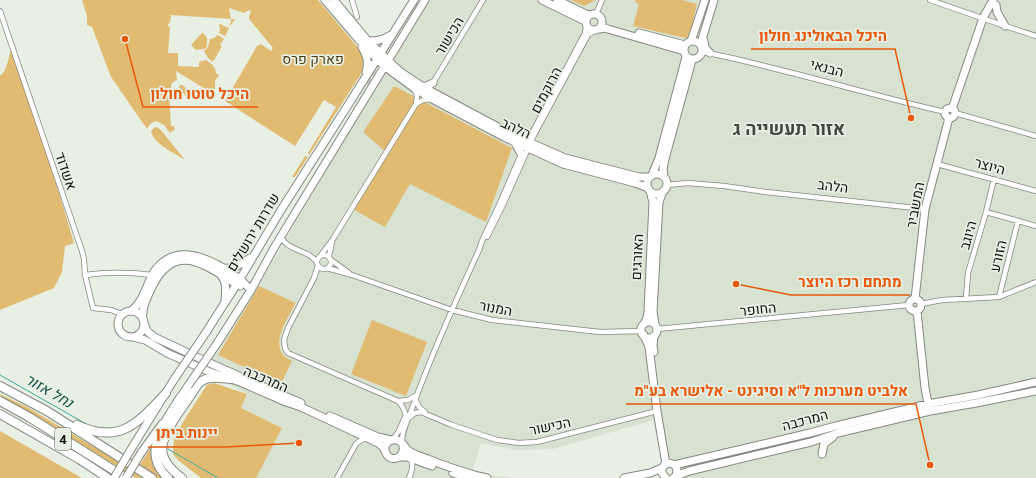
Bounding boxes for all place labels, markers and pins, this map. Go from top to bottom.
callout: היכל הבאולינג חולון [751,22,895,49]
callout: היכל טוטו חולון [143,80,258,107]
callout: מתחם רכז היוצר [791,268,910,295]
callout: אלביט מערכות ל"א וסיגינט - אלישרא בע"מ [626,377,916,404]
callout: יינות ביתן [148,420,226,447]

